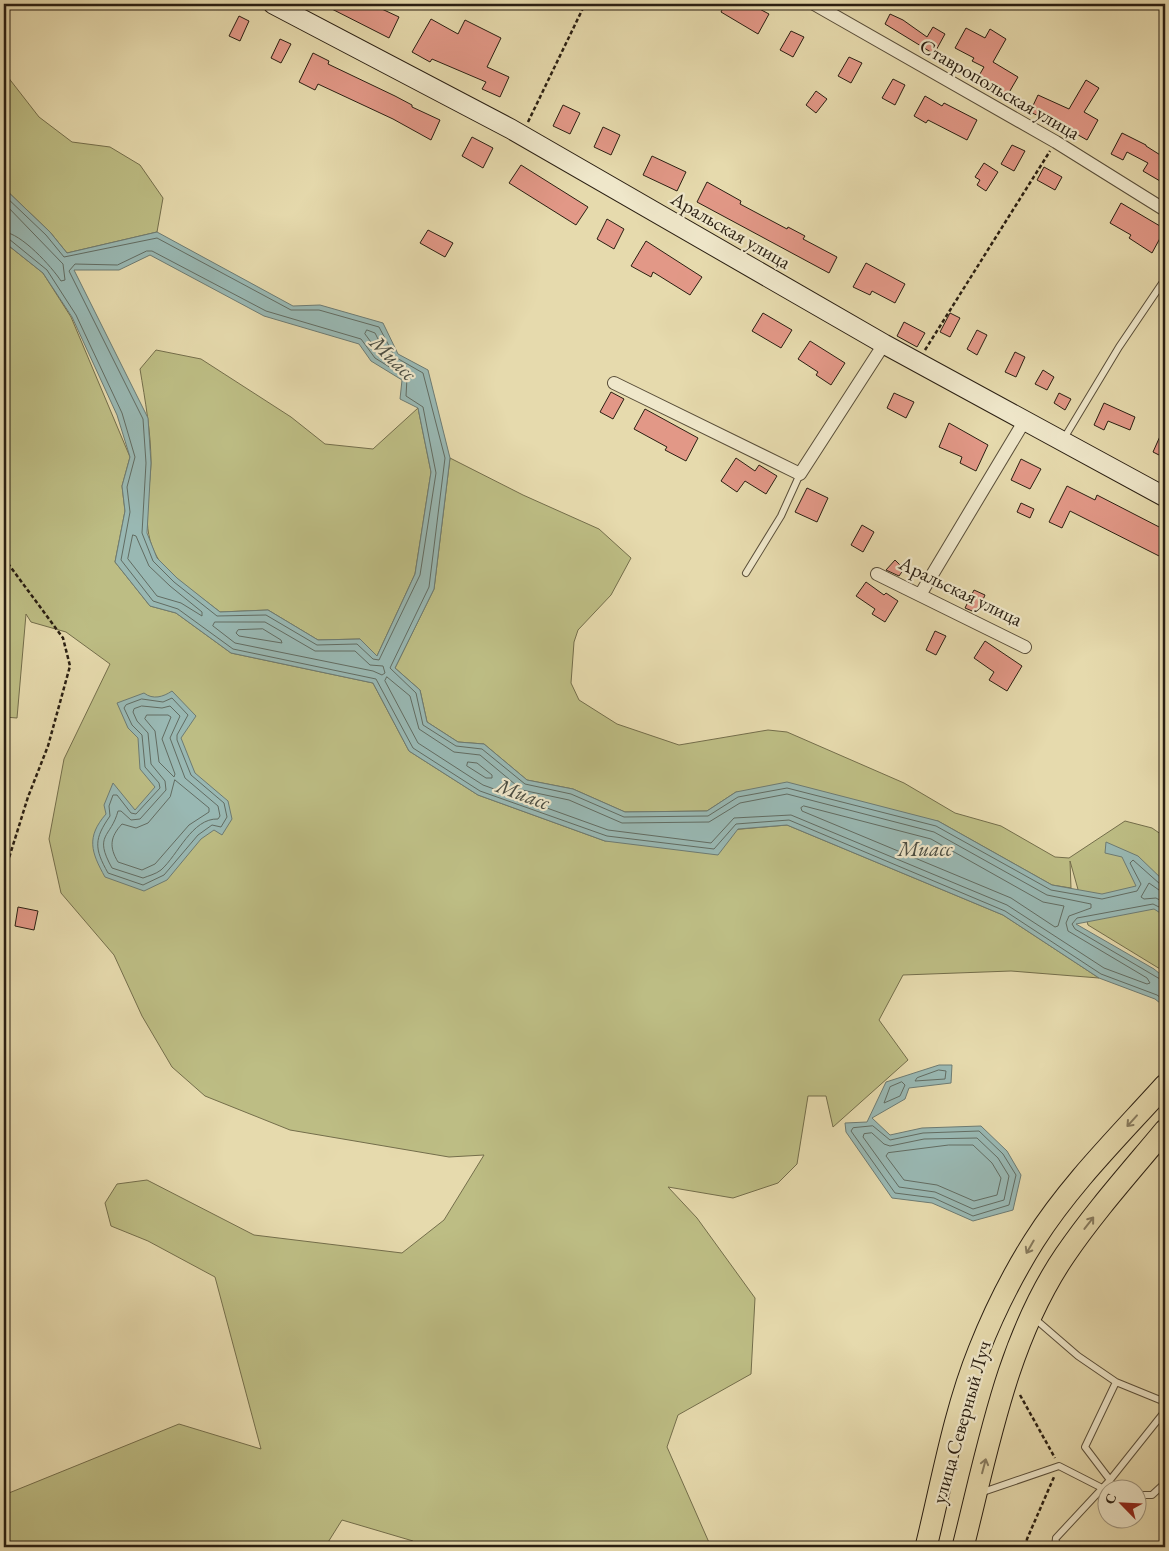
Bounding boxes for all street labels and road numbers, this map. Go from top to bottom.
street label: Ставропольская улица [915,32,1085,146]
street label: Аральская улица [666,185,796,275]
street label: Аральская улица [894,549,1027,632]
street label: улица Северный Луч [925,1337,997,1507]

